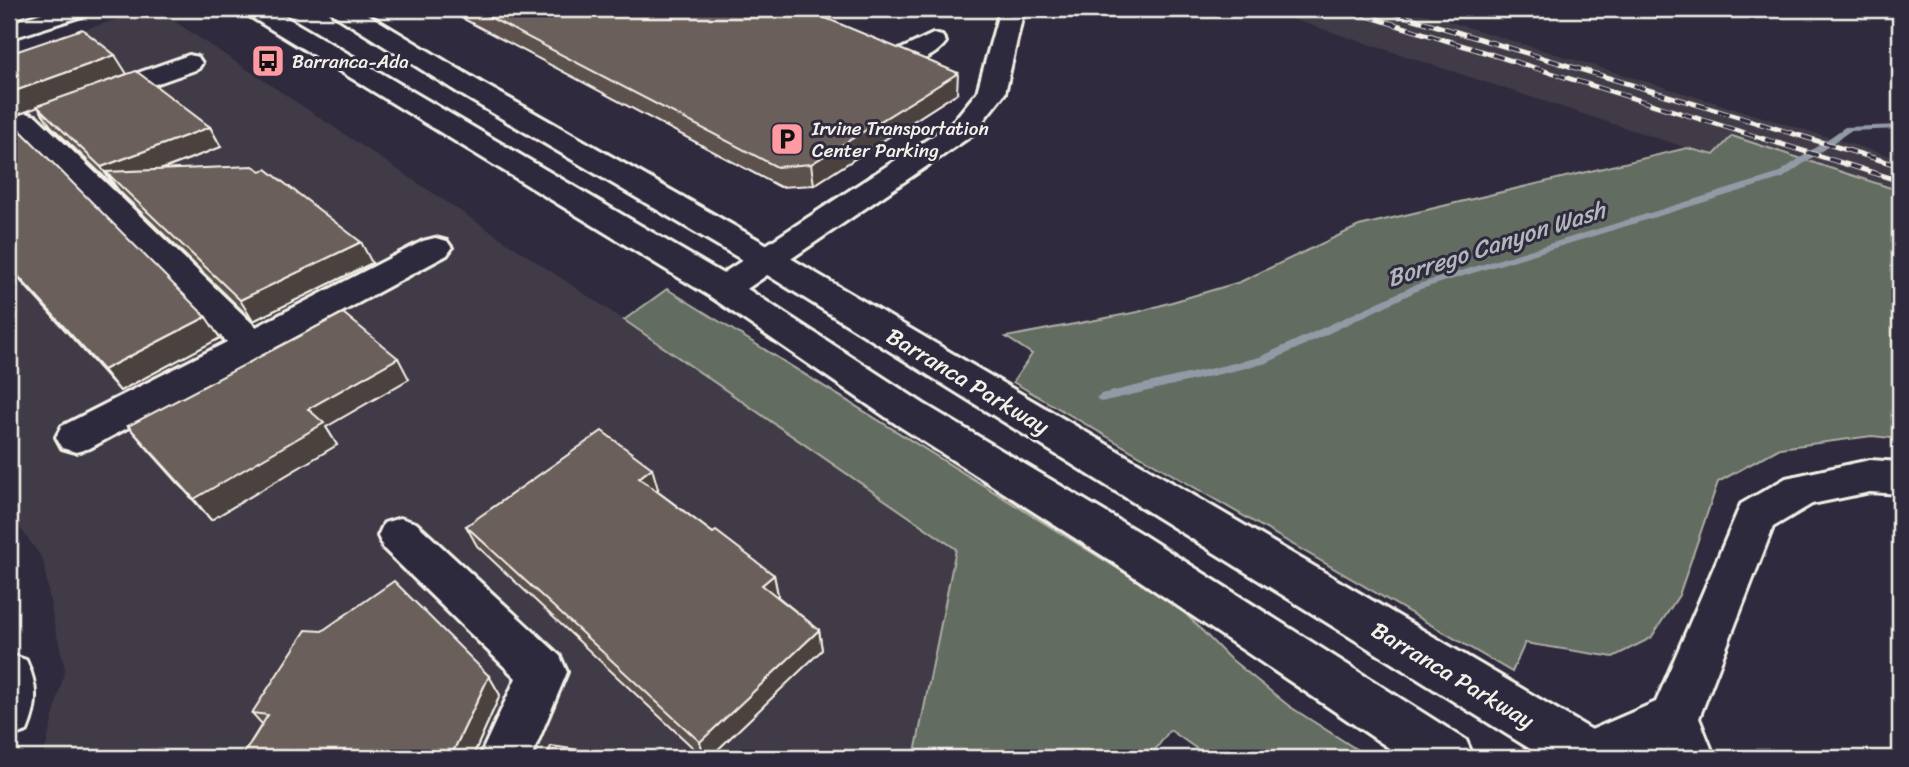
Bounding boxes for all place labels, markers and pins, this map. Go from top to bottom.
bus stop icon: Barranca-Ada [249,42,287,80]
place label: Barranca-Ada [292,45,409,78]
place label: Irvine Transportation Center Parking [811,112,989,167]
parking icon: Irvine Transportation Center Parking [768,120,806,158]

